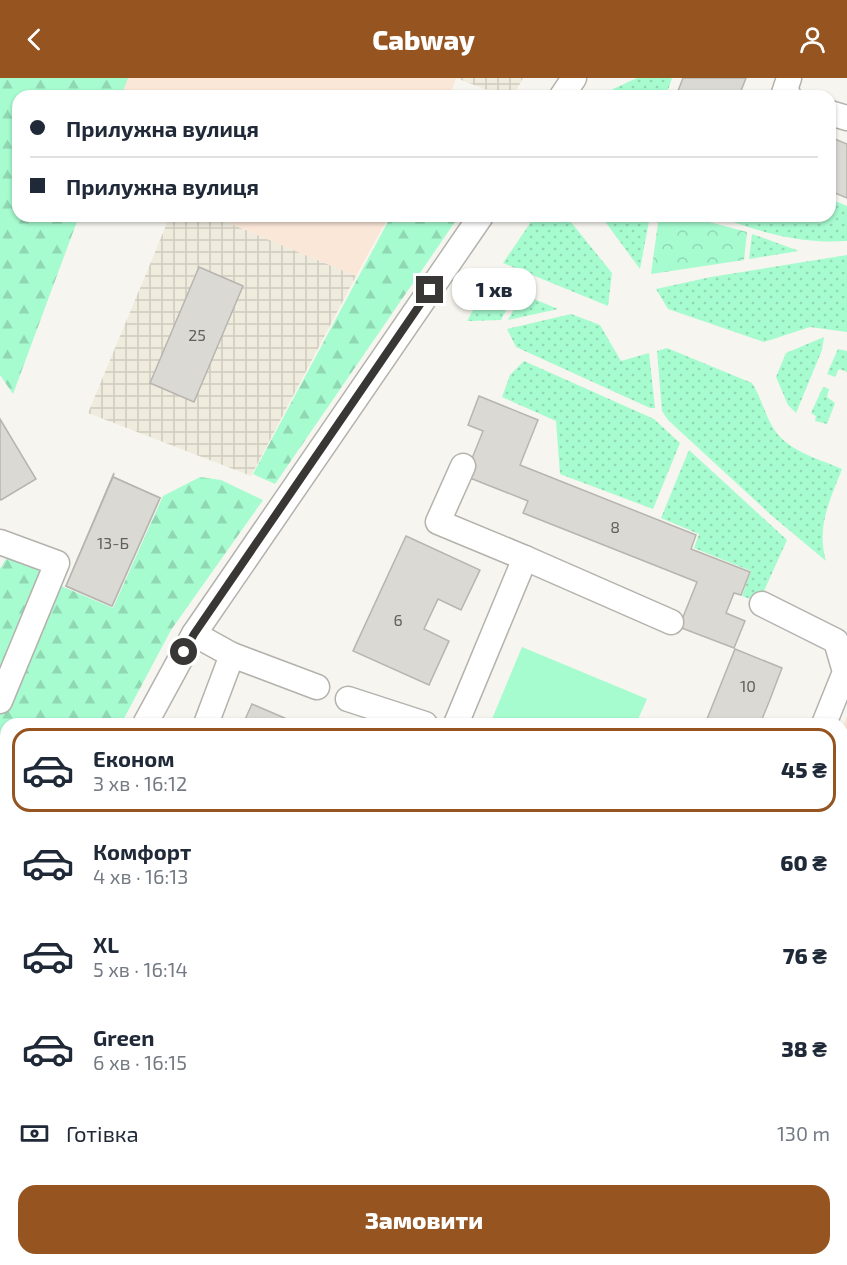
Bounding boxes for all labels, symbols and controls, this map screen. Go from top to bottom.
icon: back [18,23,51,56]
text: Cabway [372,23,475,55]
icon: person [796,23,829,56]
text: Прилужна вулиця [66,115,259,141]
text: Прилужна вулиця [66,173,259,199]
callout: 1 хв [451,269,535,311]
route end [416,276,443,303]
text: 1 хв [476,277,512,301]
house number: 25 [188,325,206,344]
house number: 8 [610,517,620,536]
house number: 13-Б [97,533,129,552]
house number: 6 [393,610,403,629]
route start [170,638,197,665]
house number: 10 [740,676,756,695]
icon: car [21,743,75,797]
text: Економ [93,745,175,771]
text: 45 ₴ [781,756,827,782]
text: 3 хв · 16:12 [93,771,187,795]
icon: car [21,836,75,890]
text: Комфорт [93,838,191,864]
text: 60 ₴ [780,849,827,875]
text: 4 хв · 16:13 [93,864,188,888]
icon: car [21,929,75,983]
text: XL [93,931,119,957]
text: 76 ₴ [783,942,827,968]
text: 5 хв · 16:14 [93,957,188,981]
icon: car [21,1022,75,1076]
text: Green [93,1024,155,1050]
text: 38 ₴ [781,1035,827,1061]
text: 6 хв · 16:15 [93,1050,187,1074]
icon: cash [18,1117,51,1150]
text: Готівка [66,1120,139,1146]
text: 130 m [777,1121,830,1145]
button: Замовити [18,1185,830,1254]

